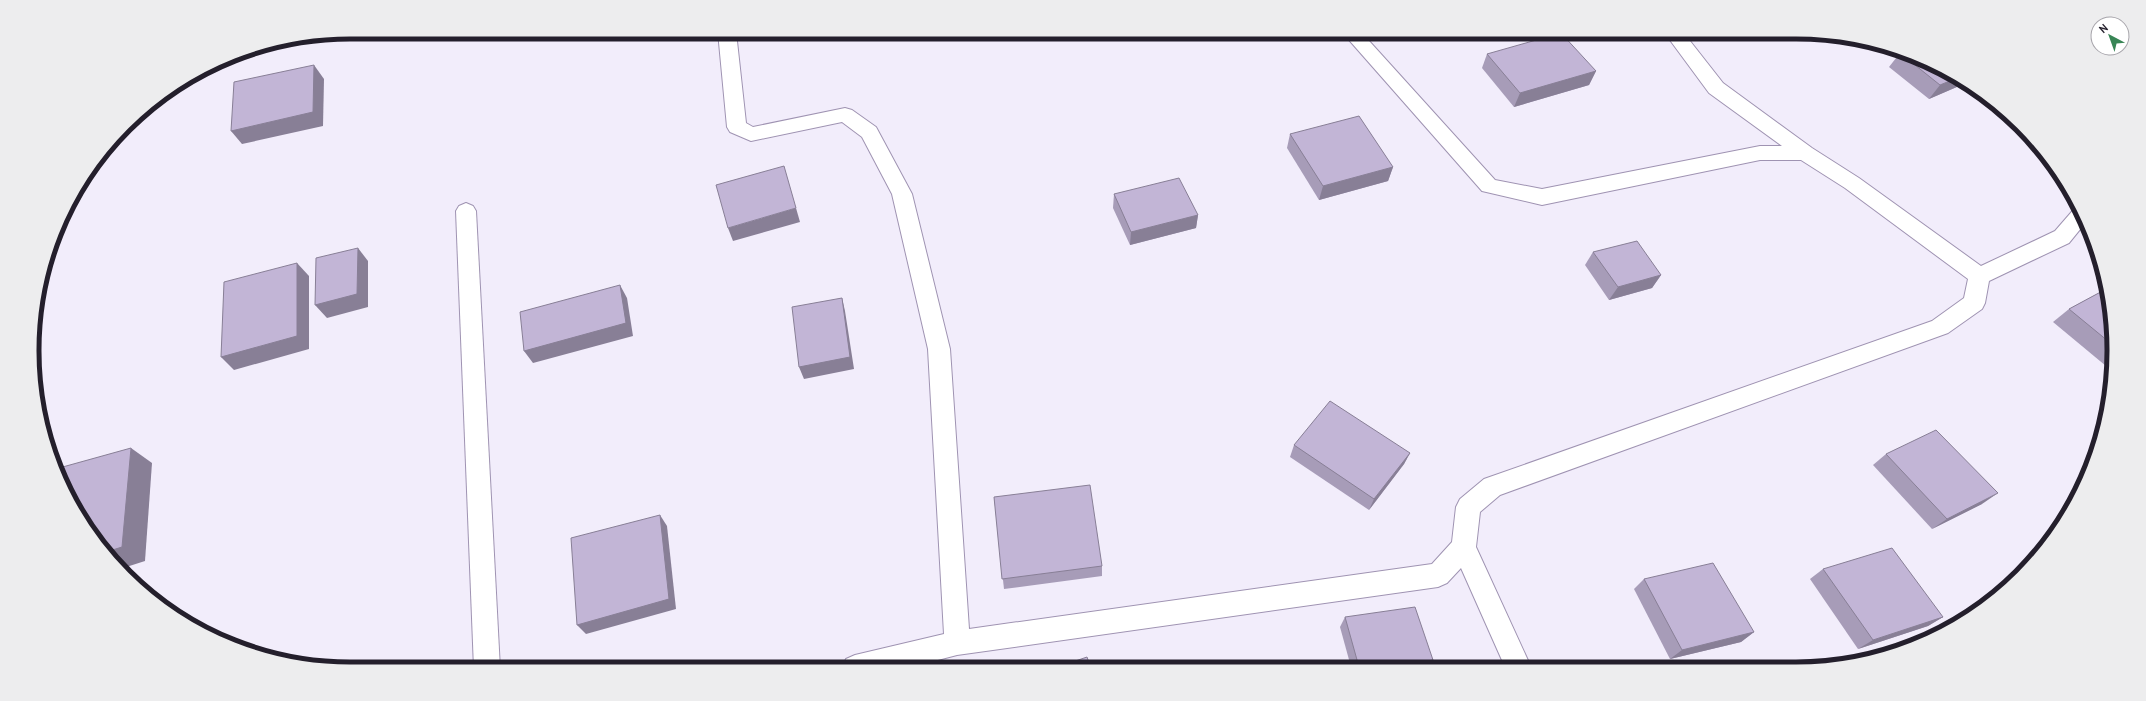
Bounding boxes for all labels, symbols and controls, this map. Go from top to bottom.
north arrow [2090,16,2130,56]
text: N [2096,21,2111,36]

